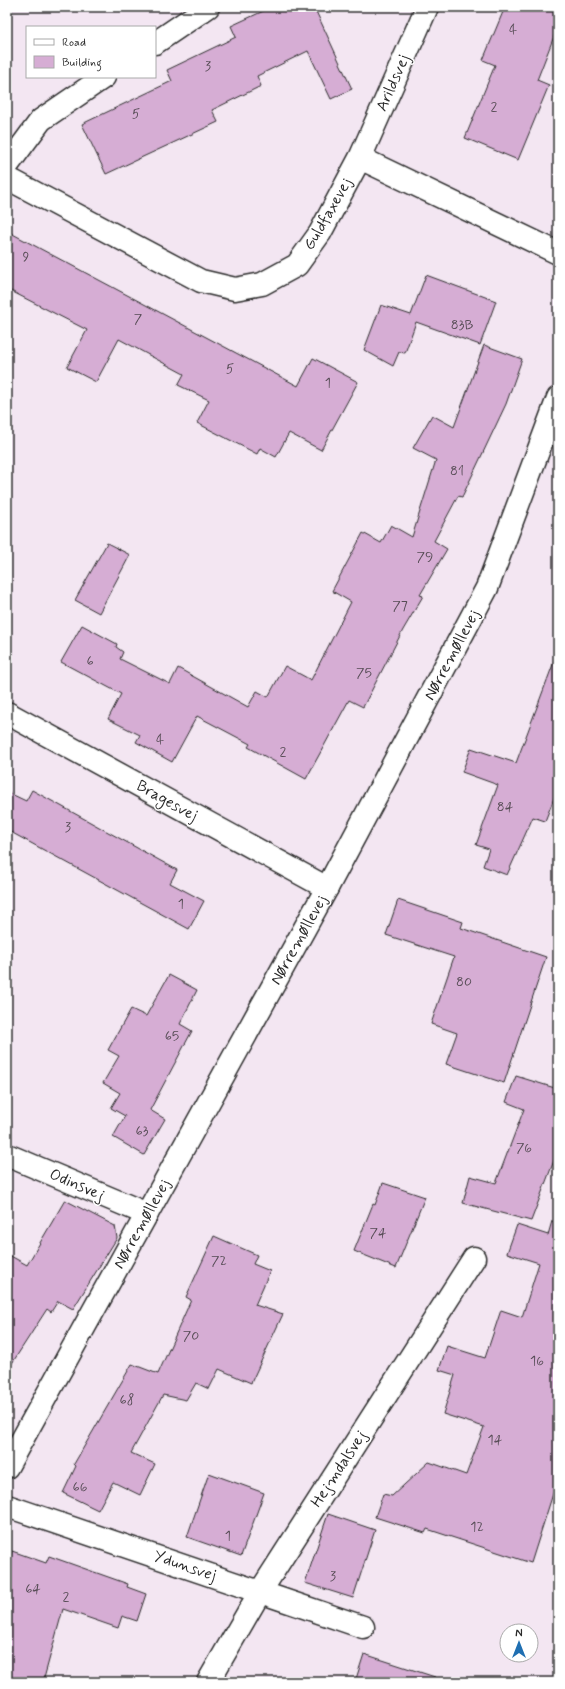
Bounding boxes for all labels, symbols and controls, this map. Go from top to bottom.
house number: 4 [509,21,517,39]
legend [26,26,156,78]
text: Road [62,35,86,51]
street label: Arildsvej [371,51,415,115]
text: Building [62,55,102,72]
house number: 3 [205,57,211,75]
house number: 2 [491,98,498,116]
house number: 5 [132,105,140,123]
street label: Guldfaxevej [299,174,357,254]
house number: 9 [23,248,30,266]
house number: 7 [134,310,143,328]
house number: 83B [451,316,473,334]
house number: 5 [226,360,234,378]
house number: 1 [325,374,331,392]
house number: 81 [450,462,464,480]
house number: 79 [417,548,433,566]
house number: 77 [392,597,408,615]
street label: Nørremøllevej [419,606,485,704]
house number: 6 [86,652,94,670]
house number: 75 [356,664,372,682]
house number: 4 [156,731,164,749]
house number: 2 [280,743,287,761]
street label: Bragesvej [132,775,202,827]
house number: 84 [497,798,514,816]
house number: 3 [65,818,71,836]
street label: Nørremøllevej [266,891,332,989]
house number: 1 [178,895,184,913]
house number: 80 [456,973,472,991]
house number: 65 [165,1027,179,1045]
house number: 63 [135,1122,149,1140]
house number: 76 [516,1139,532,1157]
street label: Odinsvej [46,1164,108,1206]
street label: Nørremøllevej [109,1175,175,1273]
house number: 74 [370,1224,387,1242]
house number: 72 [211,1252,227,1270]
house number: 70 [183,1327,199,1345]
house number: 16 [530,1352,544,1370]
house number: 68 [120,1391,134,1409]
street label: Hejmdalsvej [306,1426,372,1512]
house number: 14 [488,1431,503,1449]
house number: 66 [73,1478,88,1496]
house number: 12 [470,1518,484,1536]
house number: 1 [225,1527,231,1545]
street label: Ydunsvej [151,1545,219,1587]
house number: 3 [330,1567,336,1585]
house number: 64 [25,1580,41,1598]
house number: 2 [63,1588,70,1606]
north arrow [499,1623,539,1663]
text: N [515,1627,523,1641]

